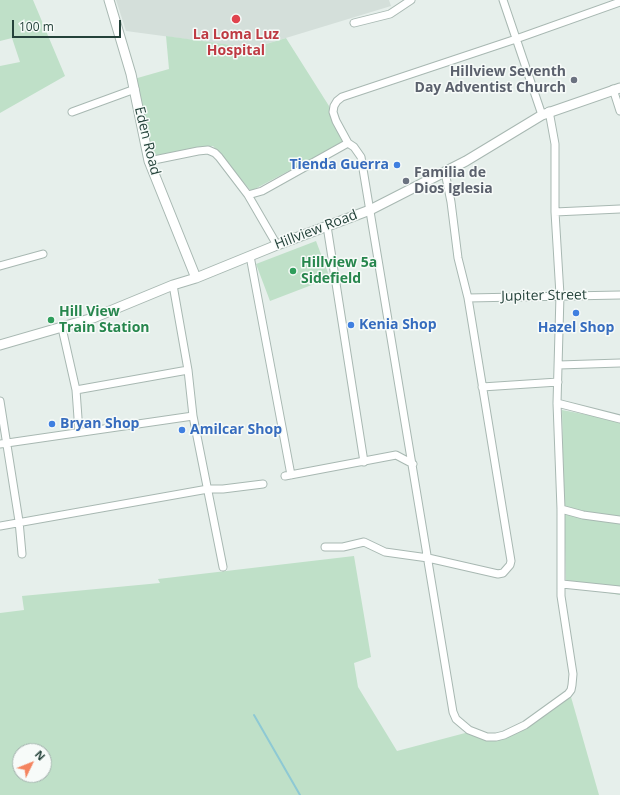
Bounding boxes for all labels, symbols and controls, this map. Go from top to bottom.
scale bar [14,12,123,38]
marker: La Loma Luz Hospital [230,13,242,25]
text: 100 m [19,18,54,35]
place label: La Loma Luz Hospital [193,27,279,60]
place label: Hillview Seventh Day Adventist Church [415,64,566,96]
marker: Hillview Seventh Day Adventist Church [569,75,579,85]
street label: Eden Road [130,105,164,177]
place label: Tienda Guerra [289,157,389,173]
marker: Tienda Guerra [392,160,402,170]
place label: Familia de Dios Iglesia [414,165,493,198]
marker: Familia de Dios Iglesia [401,176,411,186]
street label: Hillview Road [272,207,360,253]
place label: Hillview 5a Sidefield [301,255,377,288]
marker: Hillview 5a Sidefield [288,266,298,276]
street label: Jupiter Street [501,287,587,305]
place label: Hill View Train Station [59,304,149,336]
marker: Hazel Shop [571,308,581,318]
marker: Hill View Train Station [46,315,56,325]
place label: Kenia Shop [359,317,437,333]
marker: Kenia Shop [346,320,356,330]
place label: Hazel Shop [538,320,614,336]
place label: Bryan Shop [60,416,139,432]
marker: Bryan Shop [47,419,57,429]
place label: Amilcar Shop [190,422,282,438]
marker: Amilcar Shop [177,425,187,435]
north arrow [12,743,52,783]
text: N [32,747,49,764]

